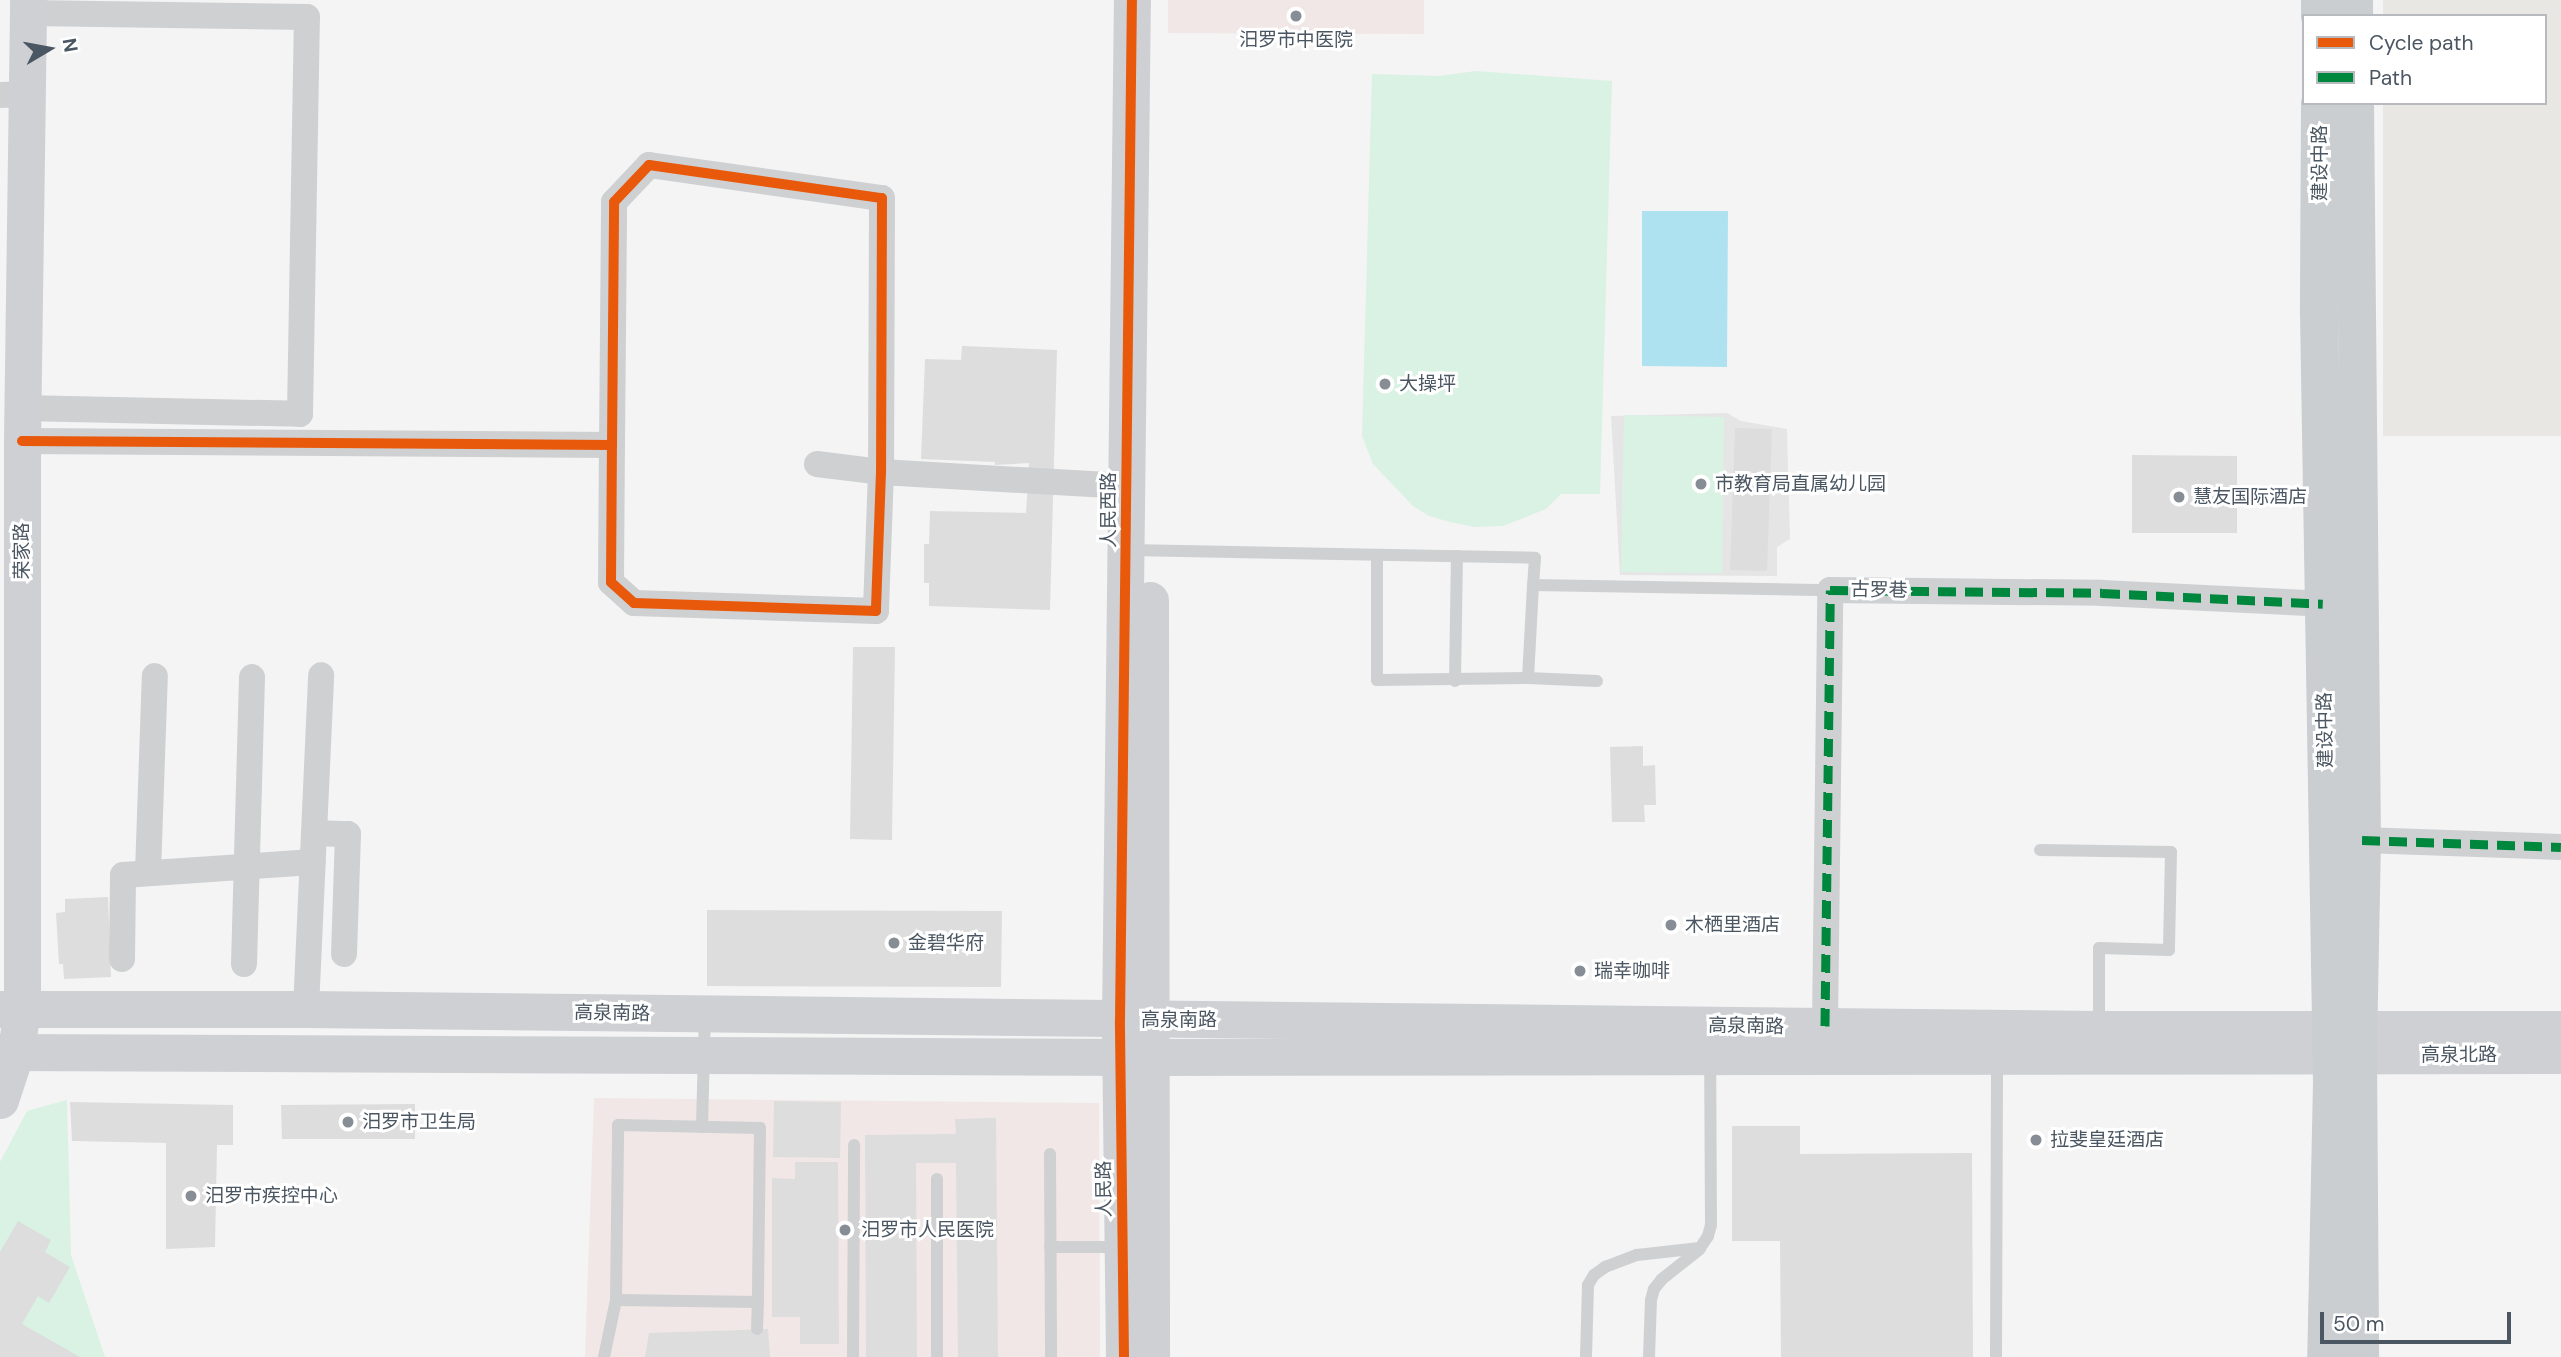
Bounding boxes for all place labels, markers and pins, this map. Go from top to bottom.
marker: 汨罗市中医院 [1286,6,1306,26]
place label: 汨罗市中医院 [1239,29,1353,51]
place label: 大操坪 [1399,373,1456,395]
marker: 大操坪 [1377,376,1393,392]
place label: 市教育局直属幼儿园 [1715,473,1886,495]
marker: 市教育局直属幼儿园 [1693,476,1709,492]
place label: 慧友国际酒店 [2193,486,2307,508]
marker: 慧友国际酒店 [2171,489,2187,505]
place label: 木栖里酒店 [1685,914,1780,936]
marker: 木栖里酒店 [1663,917,1679,933]
place label: 金碧华府 [908,932,984,954]
marker: 金碧华府 [886,935,902,951]
place label: 瑞幸咖啡 [1594,960,1670,982]
marker: 瑞幸咖啡 [1572,963,1588,979]
place label: 汨罗市卫生局 [362,1111,476,1133]
marker: 汨罗市卫生局 [340,1114,356,1130]
place label: 拉斐皇廷酒店 [2050,1129,2164,1151]
marker: 拉斐皇廷酒店 [2028,1132,2044,1148]
place label: 汨罗市疾控中心 [205,1185,338,1207]
marker: 汨罗市疾控中心 [183,1188,199,1204]
place label: 汨罗市人民医院 [861,1219,994,1241]
marker: 汨罗市人民医院 [835,1220,855,1240]

